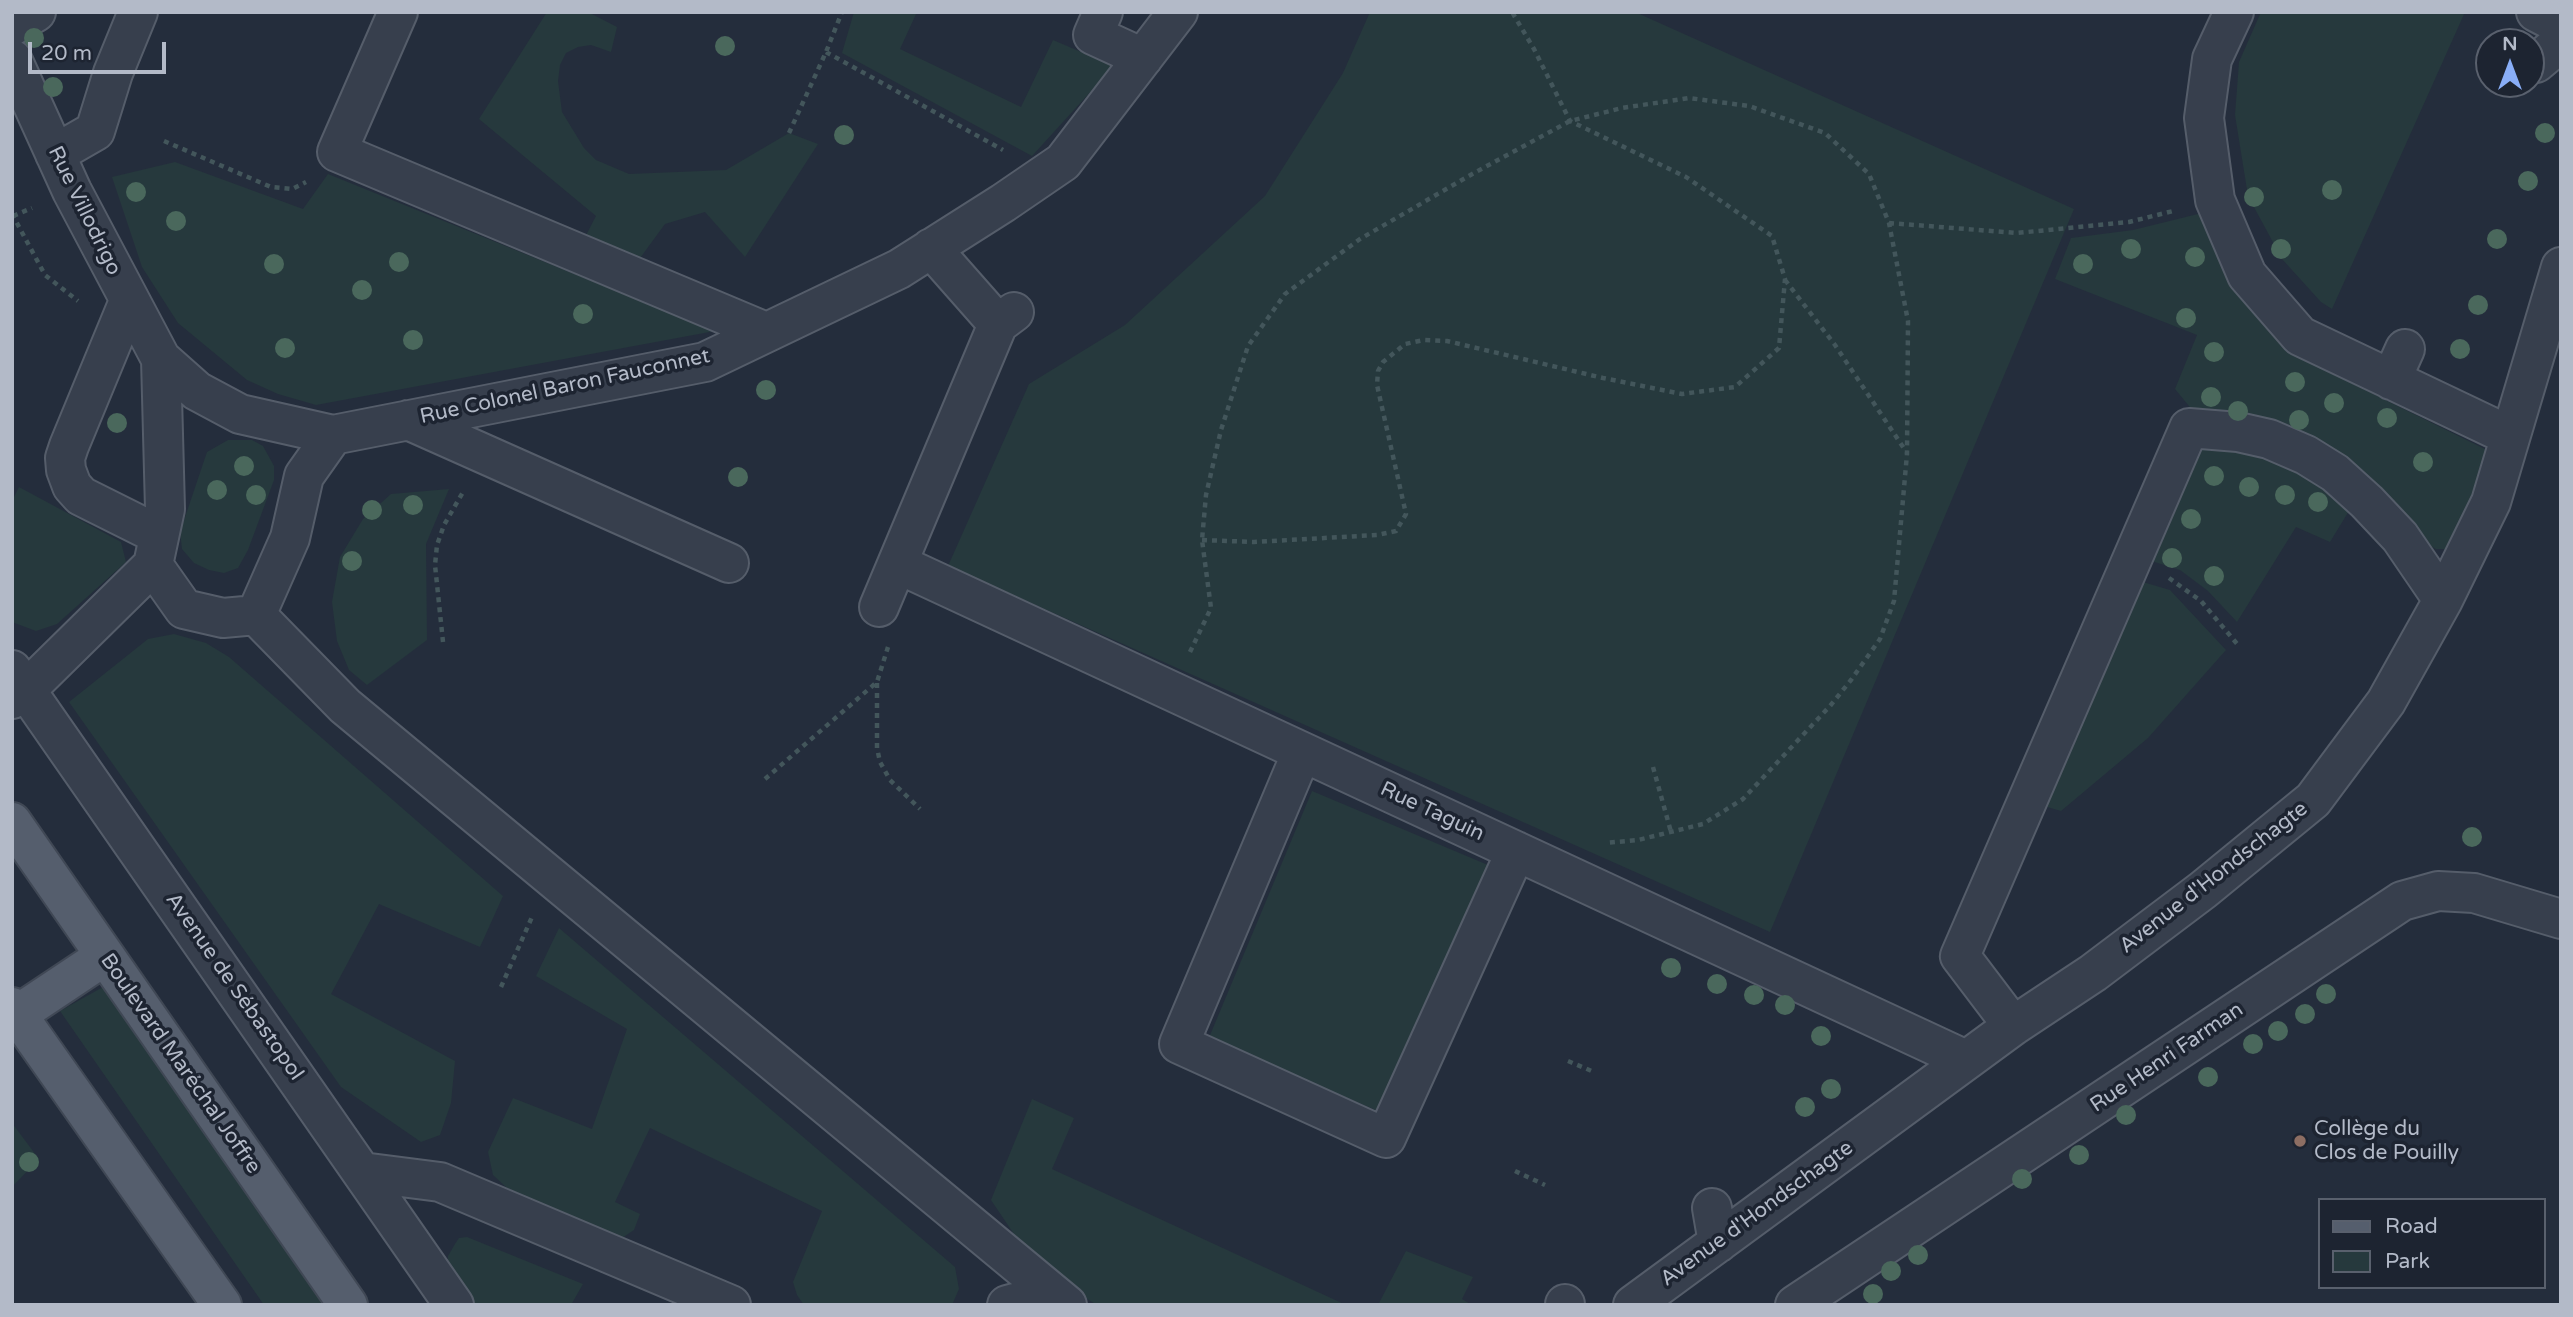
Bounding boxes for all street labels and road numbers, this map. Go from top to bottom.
street label: Rue Villodrigo [42,142,126,280]
street label: Rue Colonel Baron Fauconnet [418,344,712,430]
street label: Rue Taguin [1376,777,1488,847]
street label: Avenue d'Hondschagte [2115,797,2313,959]
street label: Avenue de Sébastopol [160,888,308,1086]
street label: Boulevard Maréchal Joffre [94,949,266,1179]
street label: Rue Henri Farman [2086,998,2248,1118]
street label: Avenue d'Hondschagte [1656,1136,1858,1292]

